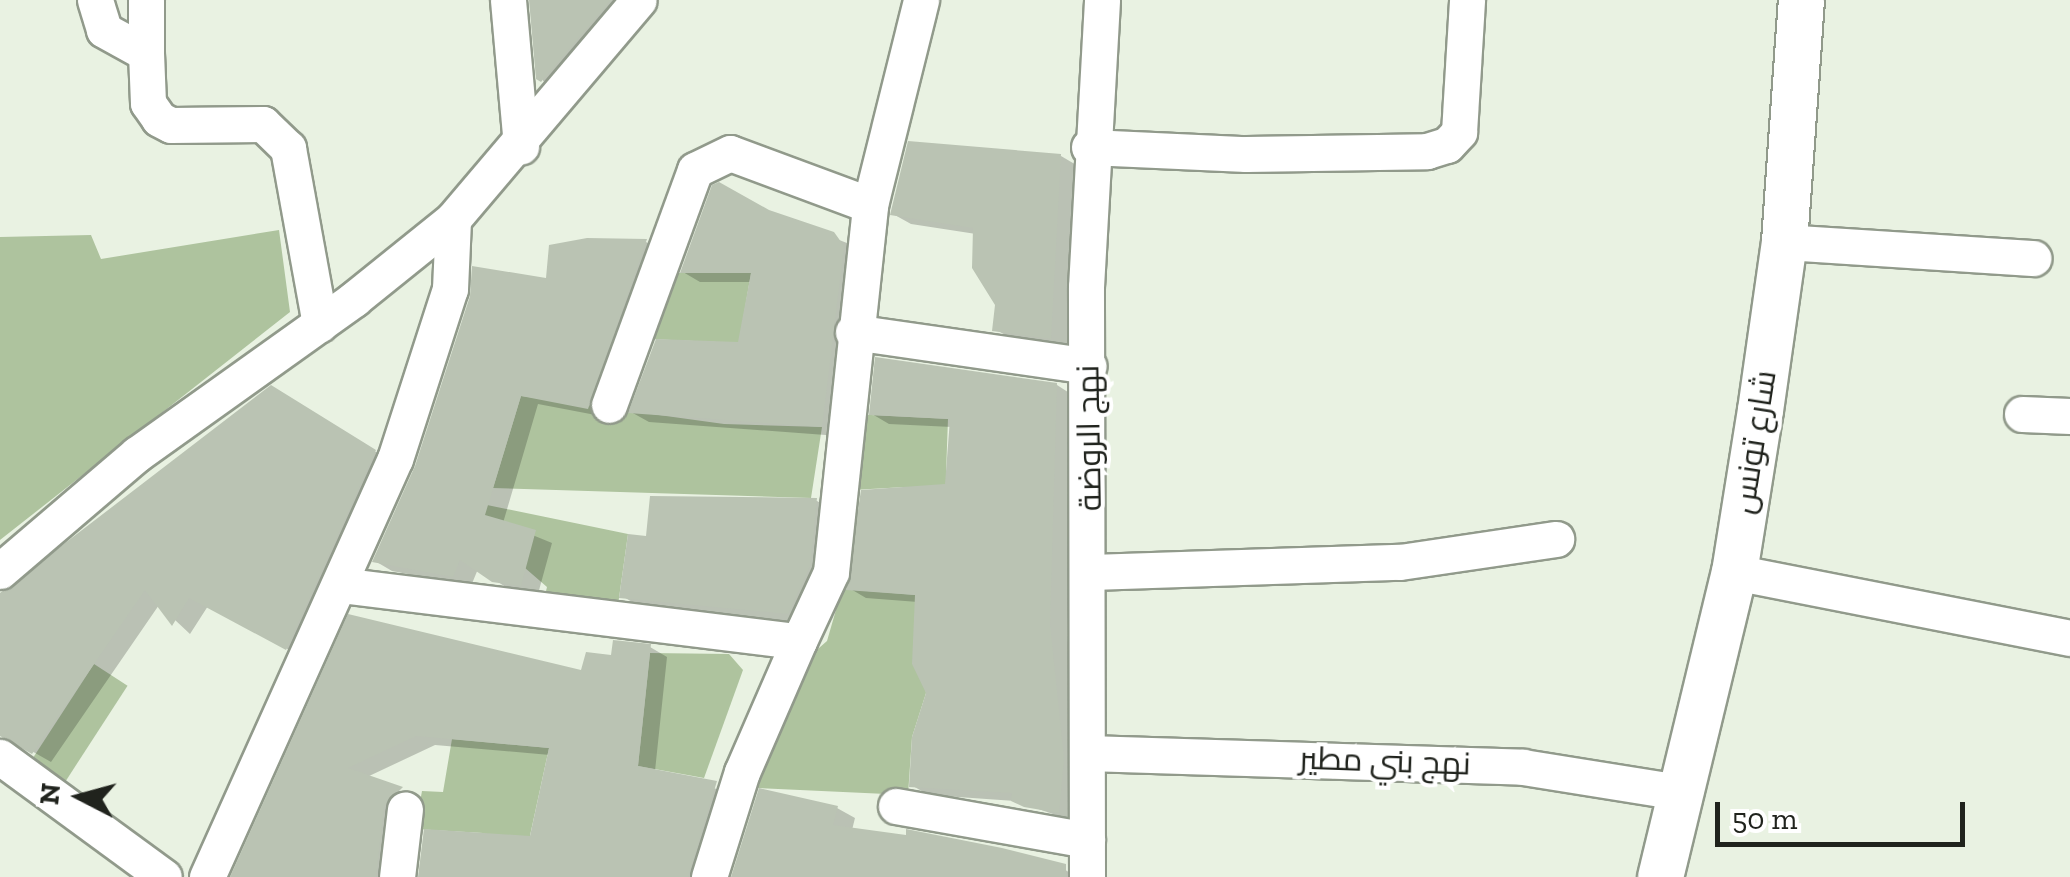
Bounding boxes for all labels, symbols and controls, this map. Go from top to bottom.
street label: نهج الروضة [1069,365,1109,511]
street label: شارع تونس [1724,368,1784,516]
street label: نهج بني مطير [1298,739,1472,783]
north arrow [30,747,130,847]
text: N [32,782,67,806]
scale bar [1720,782,1970,844]
text: 50 m [1732,801,1797,837]

